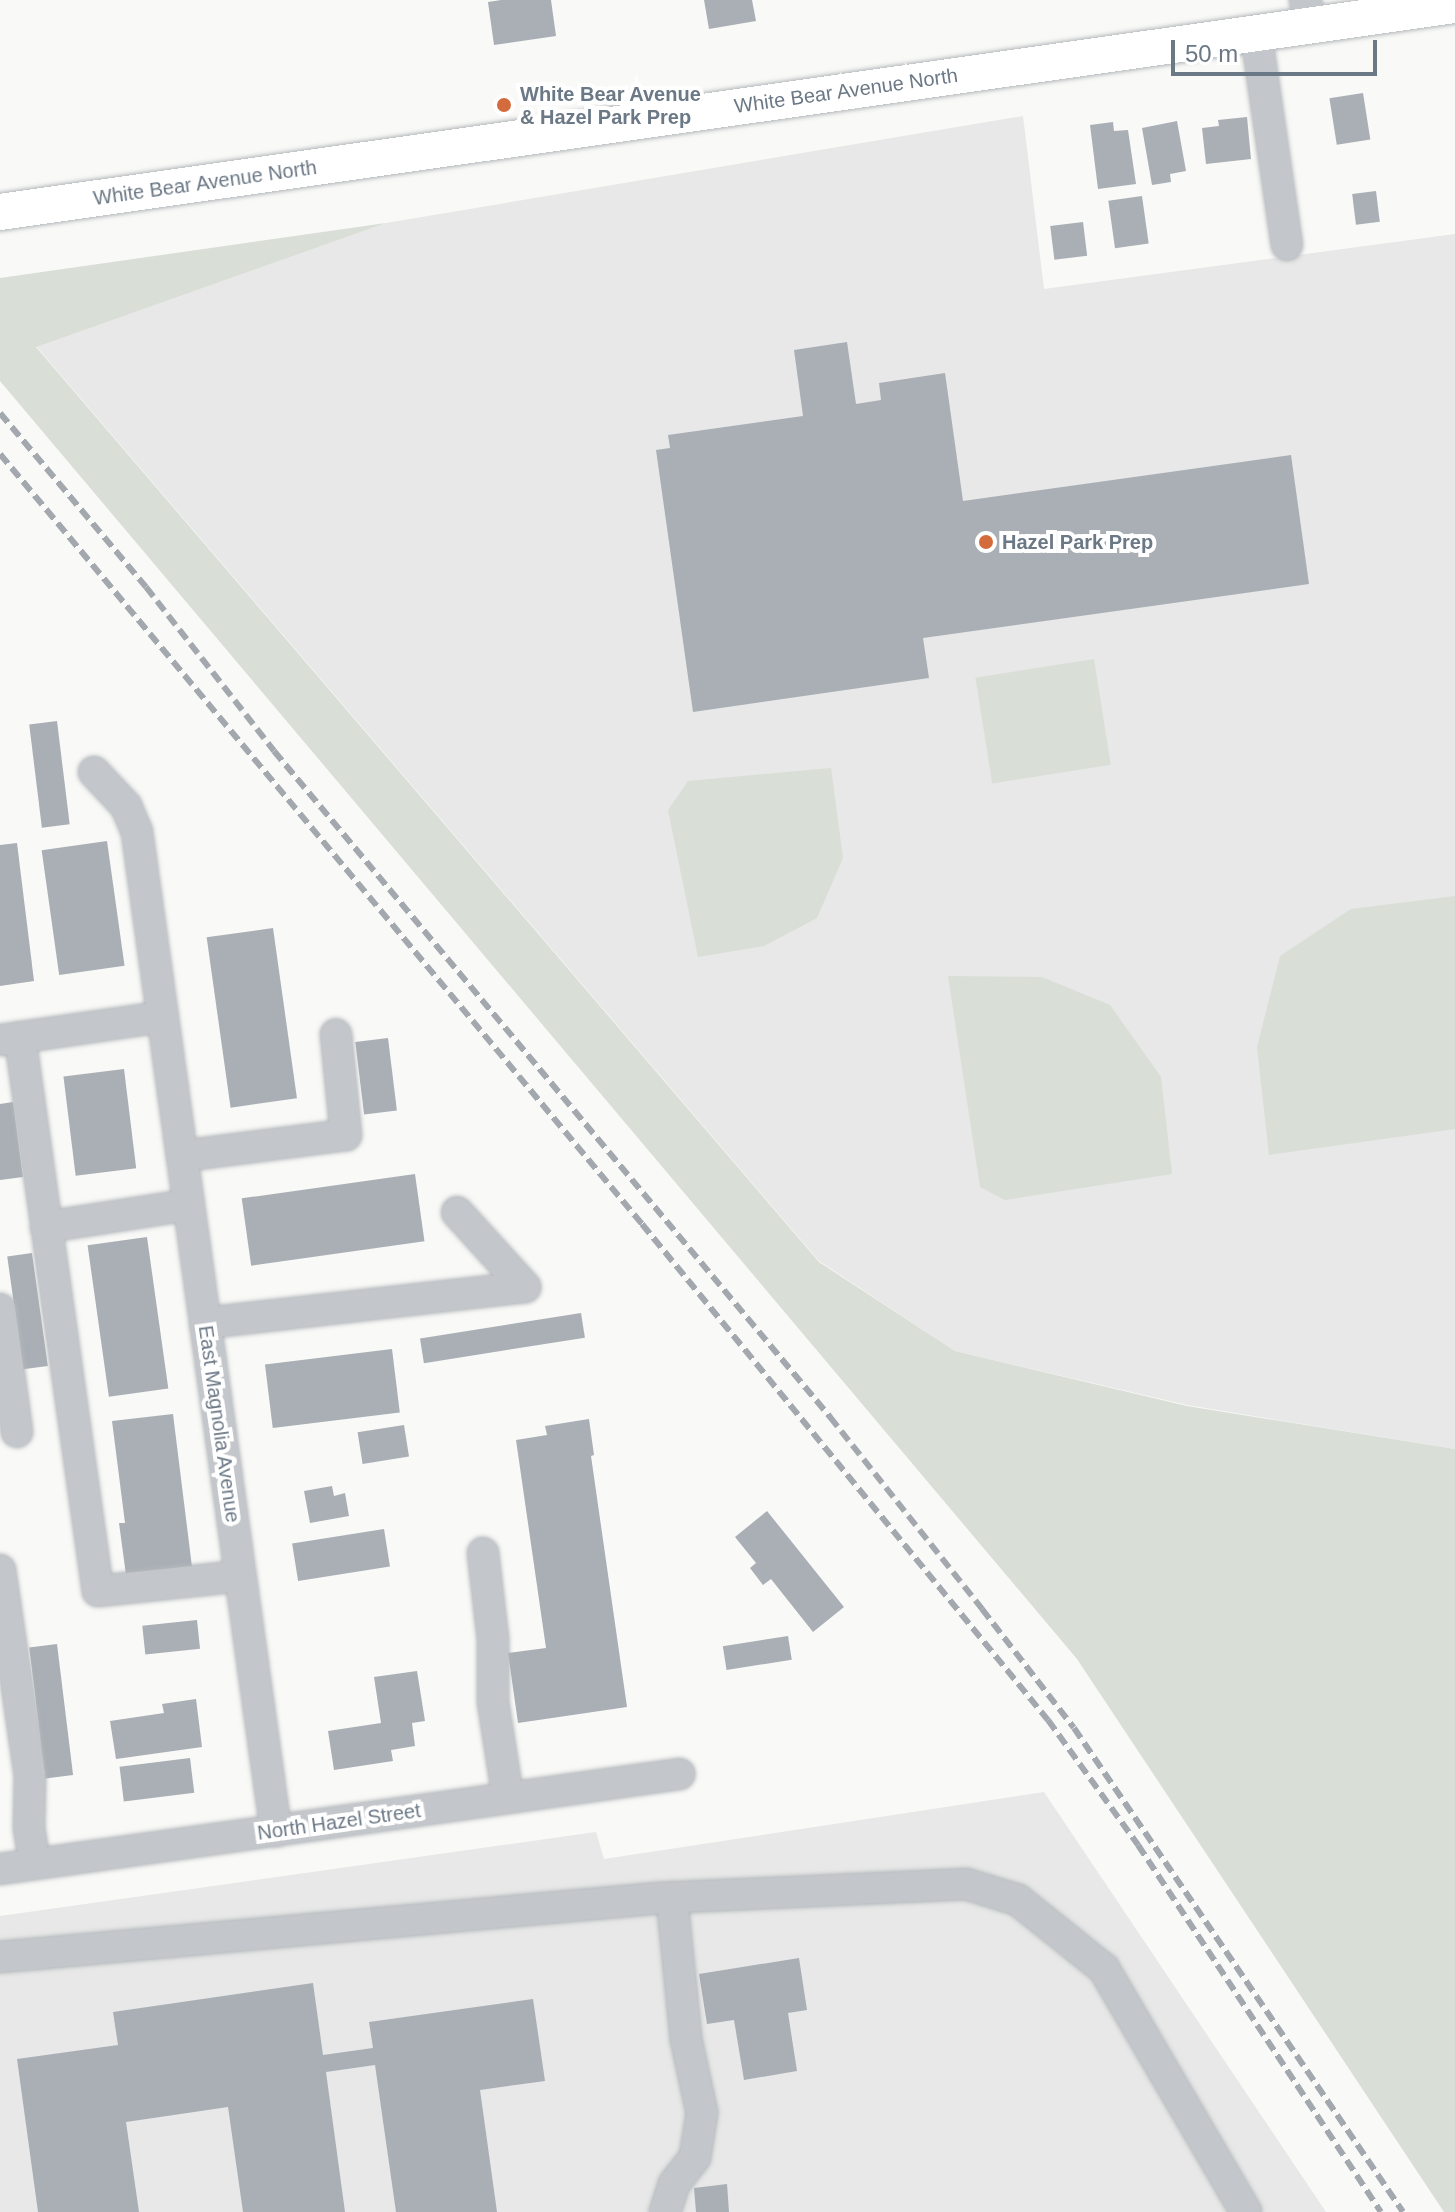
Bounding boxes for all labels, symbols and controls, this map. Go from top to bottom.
scale bar [1175,24,1381,74]
text: 50 m [1185,40,1238,67]
street label: White Bear Avenue North [732,63,960,119]
place label: White Bear Avenue & Hazel Park Prep [520,82,702,129]
marker: White Bear Avenue & Hazel Park Prep [495,96,513,114]
street label: White Bear Avenue North [91,155,319,211]
place label: Hazel Park Prep [1002,530,1153,554]
marker: Hazel Park Prep [977,533,995,551]
street label: East Magnolia Avenue [193,1323,245,1525]
street label: North Hazel Street [256,1799,422,1845]

